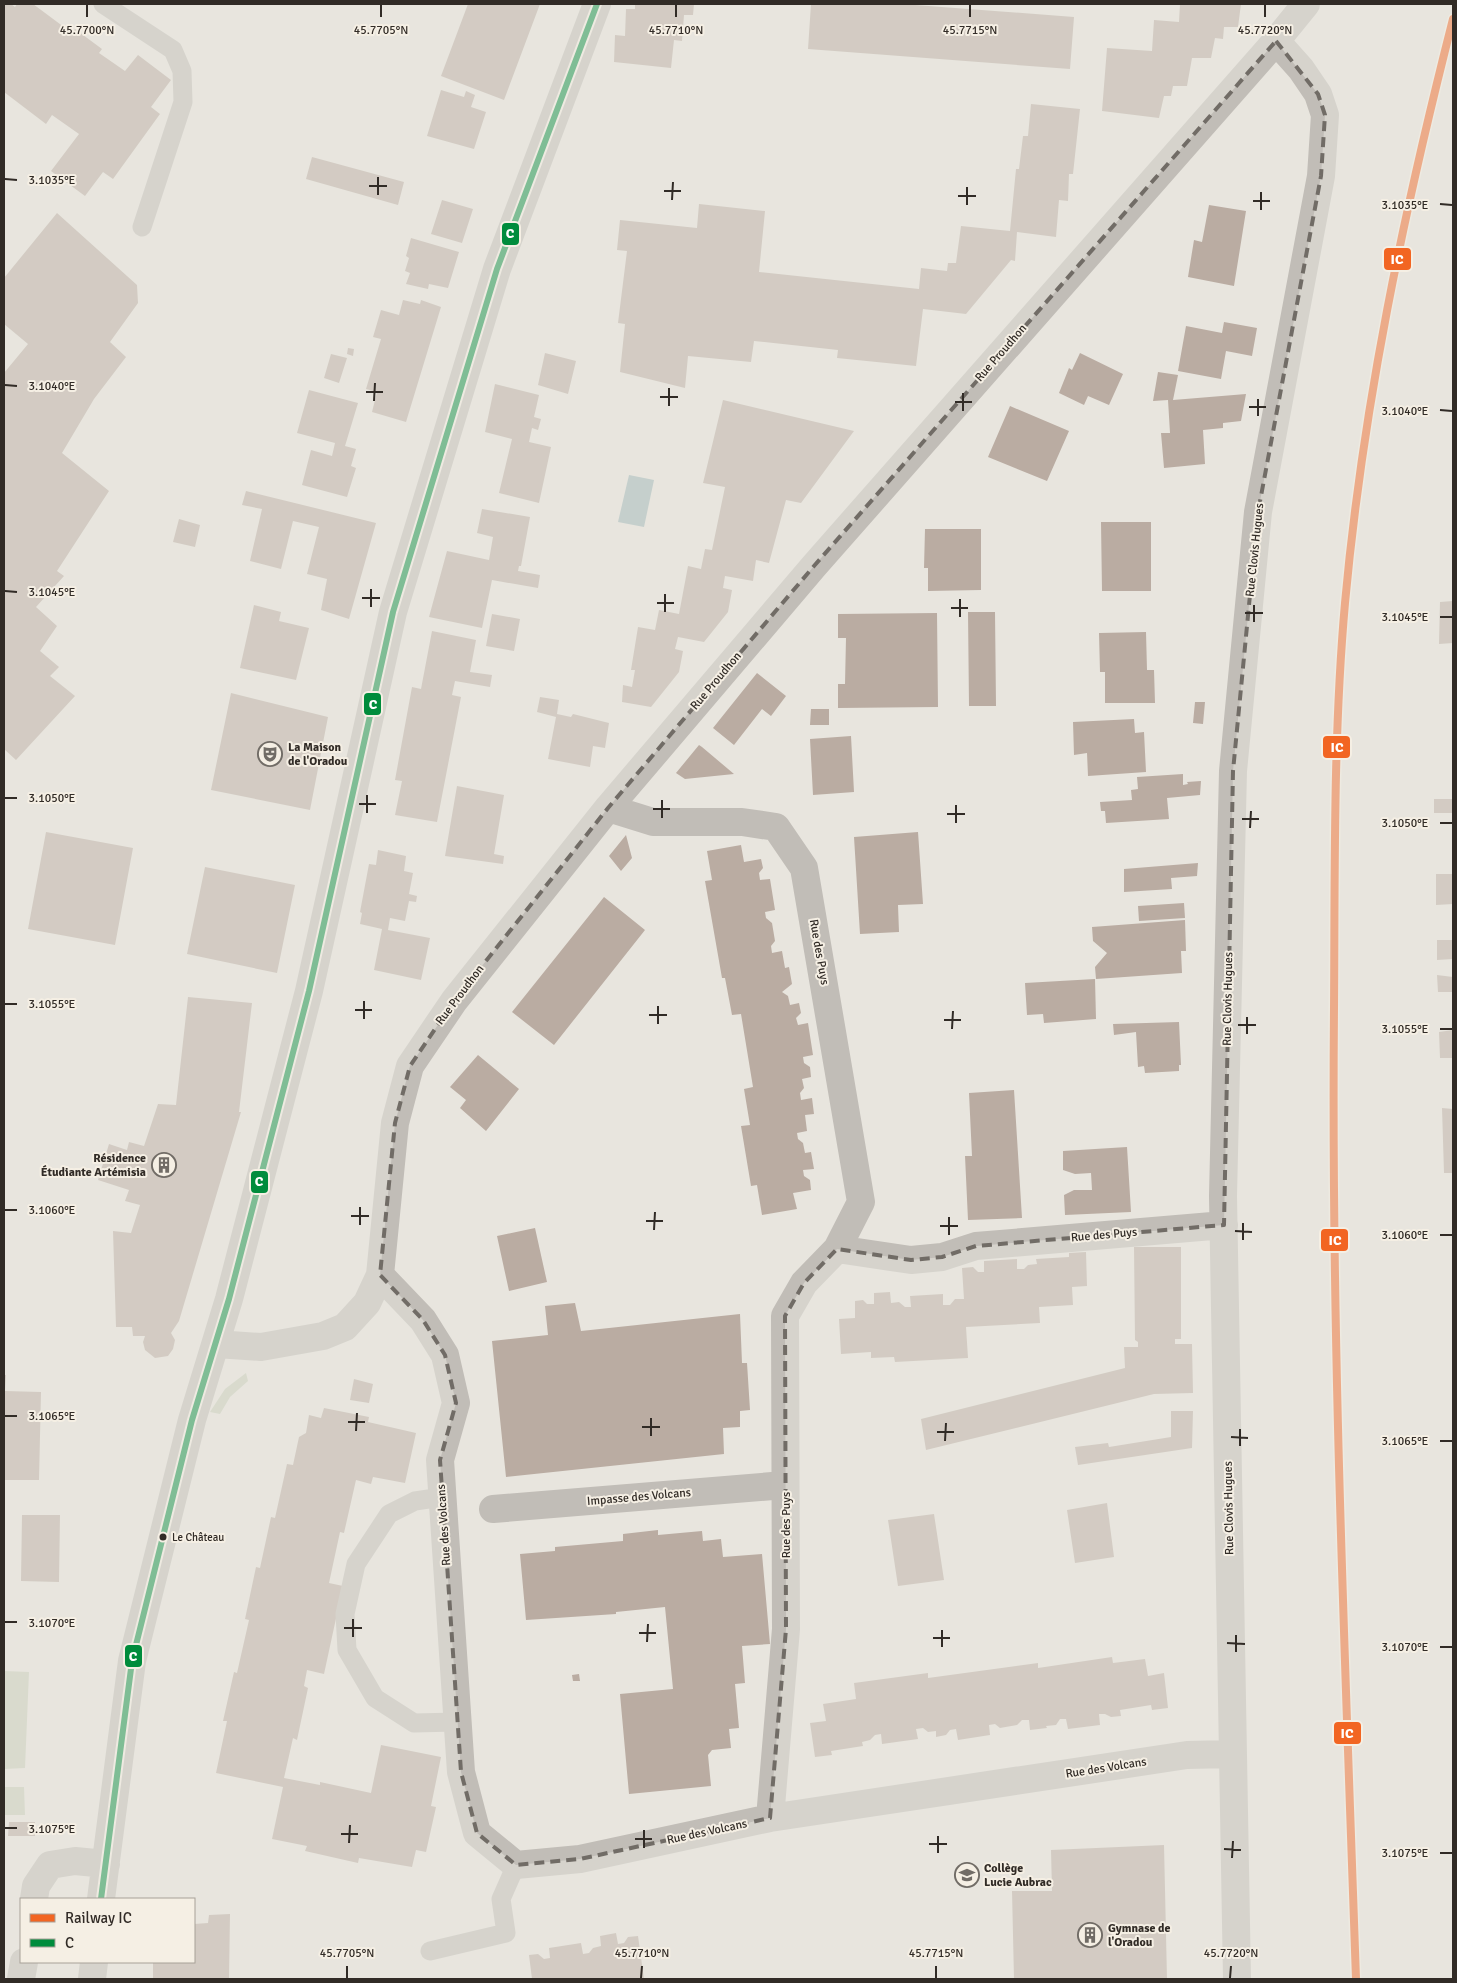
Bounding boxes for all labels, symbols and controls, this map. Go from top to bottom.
text: 45.7700°N [60,23,114,38]
text: 45.7705°N [354,23,408,38]
text: 45.7710°N [649,23,703,38]
text: 45.7715°N [943,23,997,38]
text: 45.7720°N [1238,23,1292,38]
text: 3.1035°E [29,173,76,188]
text: 3.1035°E [1382,198,1429,213]
line badge: C [501,222,520,246]
text: C [506,225,515,242]
line badge: IC [1383,247,1412,271]
text: IC [1391,251,1404,268]
street label: Rue Proudhon [972,321,1030,385]
text: 3.1040°E [29,379,76,394]
text: 3.1040°E [1382,404,1429,419]
street label: Rue Clovis Hugues [1243,502,1267,598]
text: 3.1045°E [29,585,76,600]
text: 3.1045°E [1382,610,1429,625]
street label: Rue Proudhon [687,649,745,713]
line badge: C [363,692,382,716]
text: C [369,696,378,713]
line badge: IC [1322,735,1351,759]
text: IC [1331,739,1344,756]
place label: La Maison de l'Oradou [288,740,348,769]
theatre icon: La Maison de l'Oradou [257,741,283,767]
text: 3.1050°E [29,791,76,806]
text: 3.1050°E [1382,816,1429,831]
street label: Rue des Puys [806,918,832,986]
street label: Rue Clovis Hugues [1220,952,1236,1046]
street label: Rue Proudhon [433,962,487,1028]
text: 3.1055°E [29,997,76,1012]
text: 3.1055°E [1382,1022,1429,1037]
place label: Résidence Étudiante Artémisia [41,1151,146,1180]
building icon: Résidence Étudiante Artémisia [151,1152,177,1178]
line badge: C [250,1170,269,1194]
text: C [255,1173,264,1190]
text: 3.1060°E [29,1203,76,1218]
street label: Rue des Puys [1070,1225,1138,1245]
line badge: IC [1320,1228,1349,1252]
text: 3.1060°E [1382,1228,1429,1243]
text: IC [1329,1232,1342,1249]
text: 3.1065°E [29,1409,76,1424]
text: 3.1065°E [1382,1434,1429,1449]
street label: Rue Clovis Hugues [1221,1461,1237,1555]
street label: Rue des Volcans [434,1484,454,1566]
street label: Impasse des Volcans [586,1485,692,1509]
street label: Rue des Puys [779,1492,794,1558]
place label: Le Château [172,1531,224,1544]
marker: Le Château [158,1532,168,1542]
text: 3.1070°E [29,1616,76,1631]
text: 3.1070°E [1382,1640,1429,1655]
line badge: C [124,1644,143,1668]
text: C [129,1648,138,1665]
line badge: IC [1333,1721,1362,1745]
text: IC [1341,1725,1354,1742]
street label: Rue des Volcans [1064,1754,1148,1782]
street label: Rue des Volcans [665,1816,749,1848]
text: 3.1075°E [29,1822,76,1837]
text: 3.1075°E [1382,1846,1429,1861]
place label: Collège Lucie Aubrac [984,1861,1052,1890]
school or university icon: Collège Lucie Aubrac [954,1862,980,1888]
legend [20,1898,195,1963]
text: Railway IC [65,1909,132,1927]
place label: Gymnase de l'Oradou [1108,1921,1171,1950]
building icon: Gymnase de l'Oradou [1077,1922,1103,1948]
text: C [65,1934,74,1952]
text: 45.7705°N [320,1946,374,1961]
text: 45.7710°N [615,1946,669,1961]
text: 45.7715°N [909,1946,963,1961]
text: 45.7720°N [1204,1946,1258,1961]

